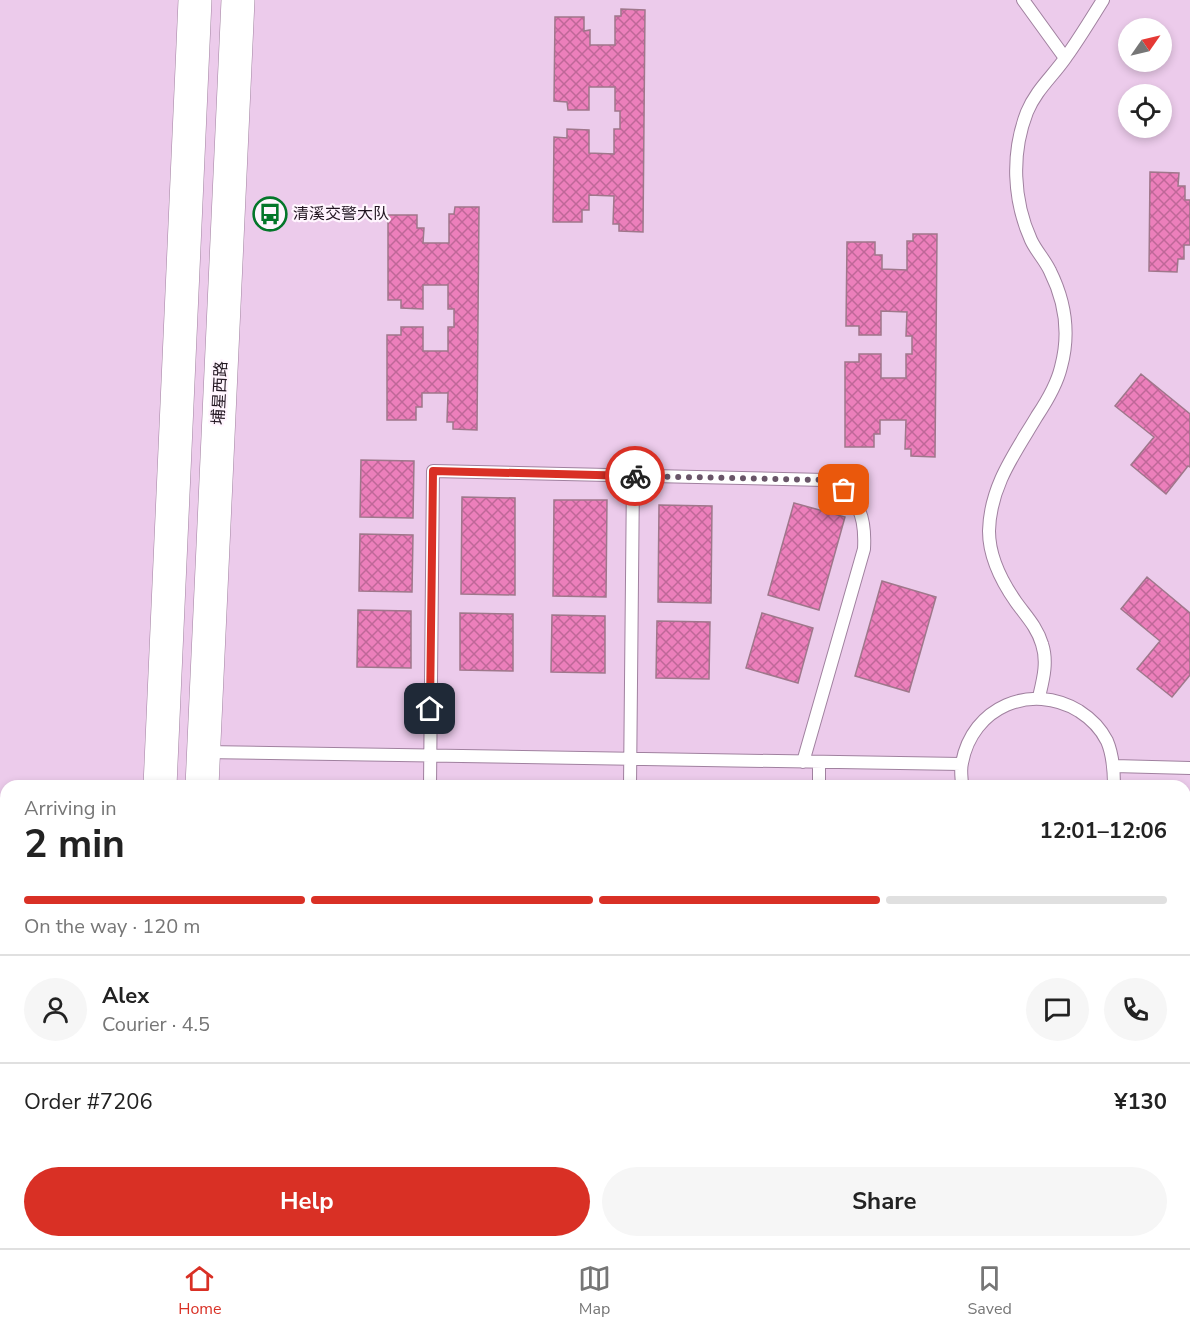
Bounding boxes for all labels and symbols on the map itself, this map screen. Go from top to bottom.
north arrow [1118,18,1172,72]
bus stop icon: 清溪交警大队 [252,196,288,232]
place label: 清溪交警大队 [293,203,389,225]
street label: 埔星西路 [207,360,233,426]
courier [605,446,665,506]
pin [818,464,869,515]
pin [404,683,455,734]

